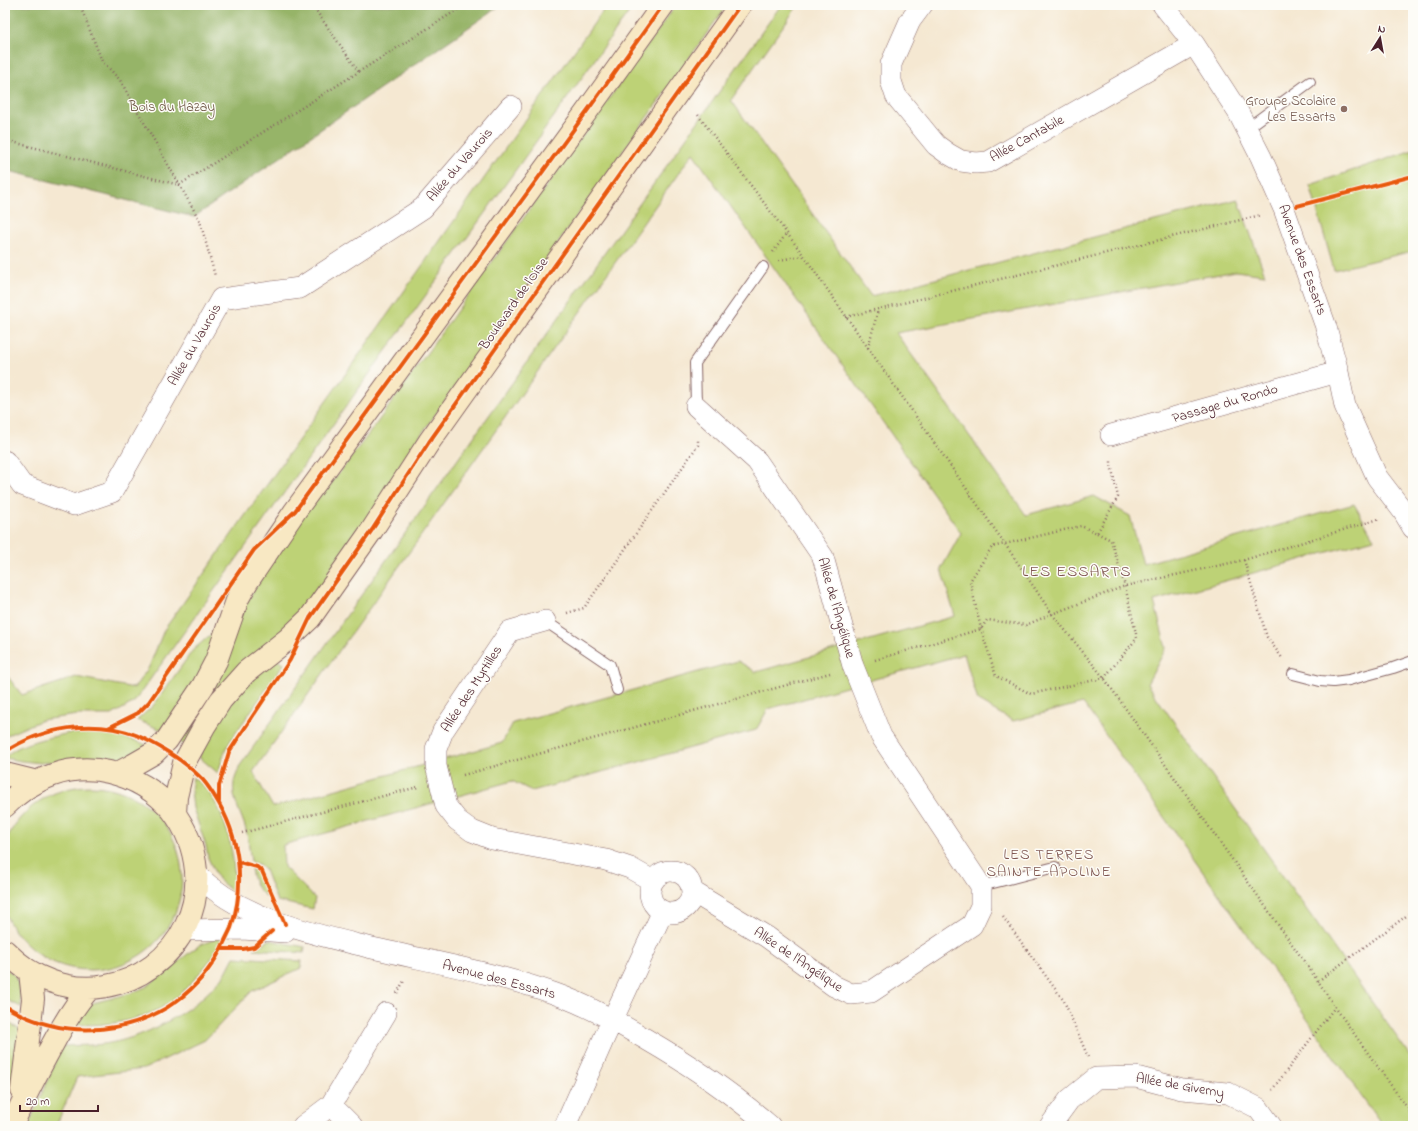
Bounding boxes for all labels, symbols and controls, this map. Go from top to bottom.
north arrow [1360,18,1400,58]
text: N [1377,21,1387,38]
place label: Groupe Scolaire Les Essarts [1245,91,1337,128]
park label: Bois du Hazay [128,97,215,119]
marker: Groupe Scolaire Les Essarts [1339,104,1349,114]
street label: Allée Cantabile [986,110,1069,168]
street label: Allée du Vaurois [422,123,498,207]
street label: Avenue des Essarts [1272,202,1332,318]
street label: Boulevard de l'Oise [474,253,554,355]
street label: Allée du Vaurois [163,300,227,390]
street label: Passage du Rondo [1170,379,1281,430]
street label: Allée de l'Angélique [811,555,861,662]
district label: LES ESSARTS [1022,560,1132,584]
street label: Allée des Myrtilles [436,641,509,737]
district label: LES TERRES SAINTE-APOLINE [986,844,1112,883]
street label: Allée de l'Angélique [749,922,848,999]
street label: Avenue des Essarts [440,955,558,1005]
street label: Allée de Giverny [1134,1068,1226,1105]
scale bar [20,1087,98,1113]
text: 20 m [26,1093,49,1111]

